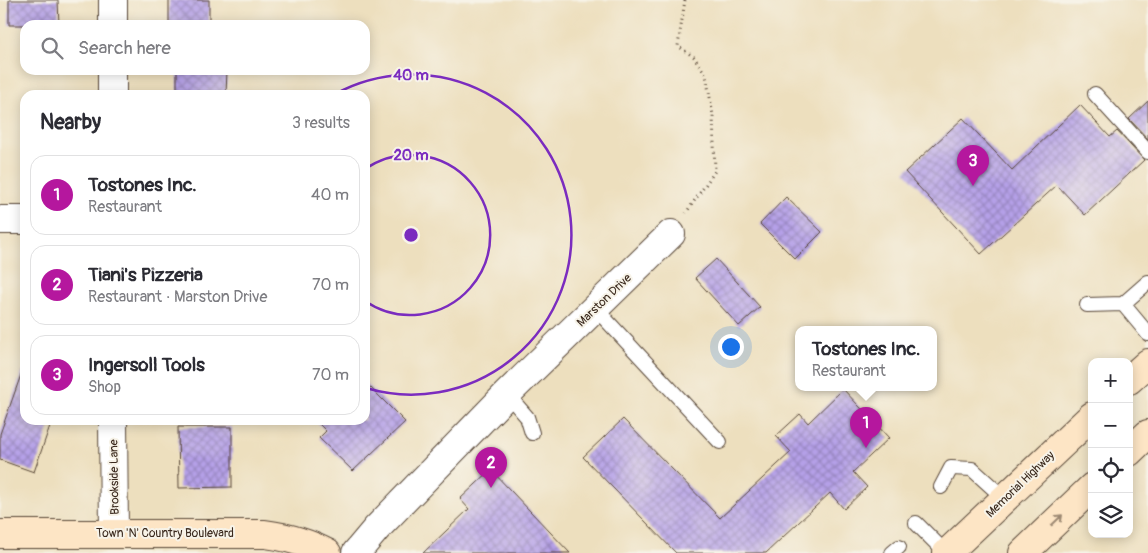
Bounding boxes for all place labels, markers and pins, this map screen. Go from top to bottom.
pin: 3 [957,145,989,186]
centre of rings [402,226,420,244]
pin: 1 [850,407,882,448]
pin: 2 [475,447,507,488]

